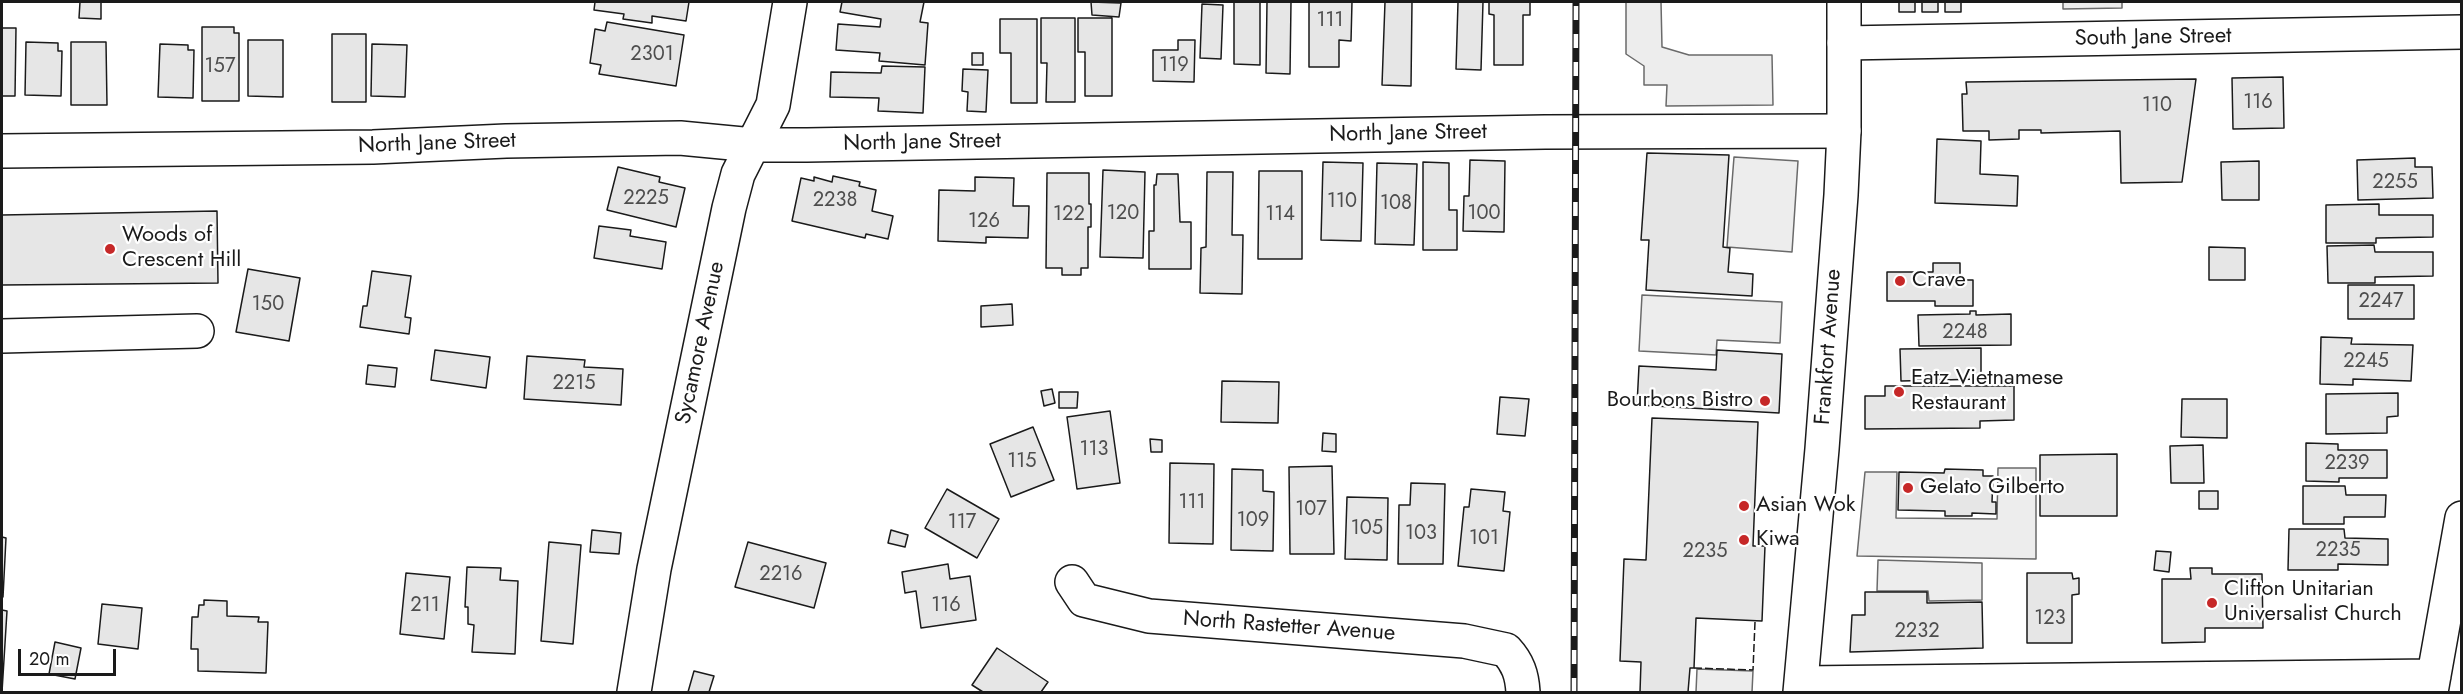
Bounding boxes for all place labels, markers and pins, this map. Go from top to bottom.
place label: Woods of Crescent Hill [122,223,241,274]
marker: Woods of Crescent Hill [103,242,117,256]
place label: Crave [1912,268,1966,294]
marker: Crave [1893,274,1907,288]
place label: Eatz Vietnamese Restaurant [1911,366,2063,418]
marker: Eatz Vietnamese Restaurant [1892,385,1906,399]
place label: Bourbons Bistro [1607,388,1753,414]
marker: Bourbons Bistro [1758,394,1772,408]
place label: Gelato Gilberto [1920,475,2064,501]
marker: Gelato Gilberto [1901,481,1915,495]
place label: Asian Wok [1756,493,1856,519]
marker: Asian Wok [1737,499,1751,513]
place label: Kiwa [1756,527,1800,553]
marker: Kiwa [1737,533,1751,547]
place label: Clifton Unitarian Universalist Church [2224,577,2402,628]
marker: Clifton Unitarian Universalist Church [2205,596,2219,610]

